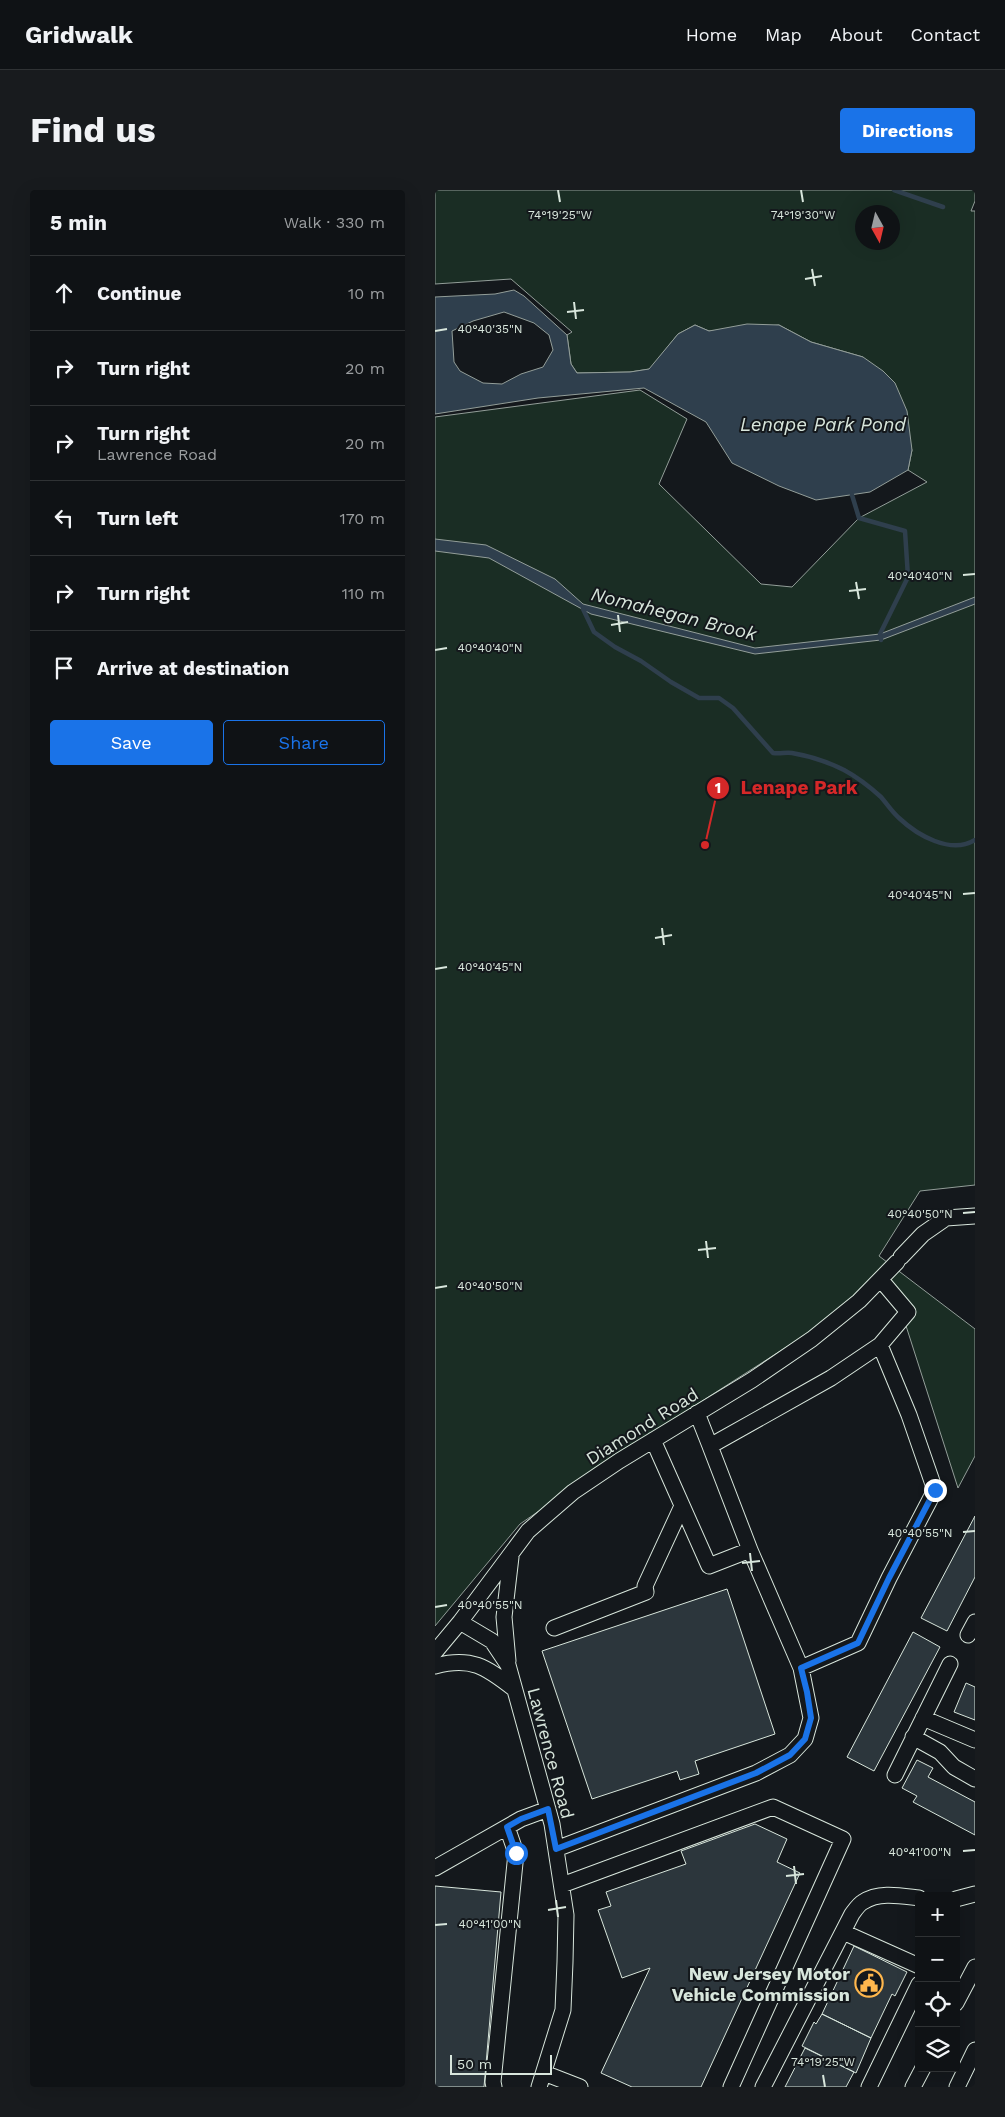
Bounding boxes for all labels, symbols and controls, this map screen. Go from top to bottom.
text: Gridwalk [25,21,133,49]
text: Home [686,24,737,45]
text: Map [765,24,802,45]
text: About [830,24,882,45]
text: Contact [910,24,980,45]
button: Directions [840,108,975,153]
text: Find us [30,109,156,151]
north arrow [855,205,900,250]
text: 74°19'25"W [528,208,592,222]
text: 74°19'30"W [771,208,836,222]
text: 5 min [50,210,107,235]
text: Walk · 330 m [284,213,385,232]
icon: ahead [50,279,78,307]
text: Continue [97,282,181,305]
text: 10 m [348,284,385,303]
text: 40°40'35"N [457,322,523,336]
icon: right [50,354,78,382]
text: Turn right [97,357,190,380]
text: 20 m [345,359,385,378]
water label: Lenape Park Pond [740,413,907,436]
text: Turn right [97,422,190,445]
icon: right [50,429,78,457]
text: 20 m [345,434,385,453]
text: Lawrence Road [97,445,217,464]
icon: left [50,504,78,532]
text: Turn left [97,507,178,530]
text: 170 m [339,509,385,528]
text: 40°40'40"N [888,569,952,583]
icon: right [50,579,78,607]
text: Turn right [97,582,190,605]
water label: Nomahegan Brook [589,582,760,646]
text: 110 m [342,584,385,603]
text: 40°40'40"N [458,641,522,655]
icon: arrive [50,654,78,682]
text: Arrive at destination [97,657,289,680]
button: Save [50,720,213,765]
button: Share [223,720,385,765]
callout: Lenape Park [705,771,867,805]
text: Lenape Park [740,776,858,799]
text: 1 [715,779,721,797]
text: 40°40'45"N [888,888,952,902]
text: 40°40'45"N [458,960,522,974]
text: 40°40'50"N [887,1207,953,1221]
text: 40°40'50"N [457,1279,523,1293]
street label: Diamond Road [582,1383,702,1469]
route end [924,1479,947,1502]
text: 40°40'55"N [887,1526,953,1540]
text: 40°40'55"N [457,1598,523,1612]
street label: Lawrence Road [523,1685,579,1821]
route start [505,1842,528,1865]
text: 40°41'00"N [888,1845,952,1859]
map controls [915,1892,960,2072]
button: + [915,1892,960,1937]
text: 40°41'00"N [458,1917,522,1931]
button: − [915,1937,960,1982]
place label: New Jersey Motor Vehicle Commission [672,1963,850,2005]
public building icon: New Jersey Motor Vehicle Commission [854,1968,884,1998]
button: locate [915,1982,960,2027]
button: layers [915,2027,960,2072]
scale bar [450,2052,553,2075]
text: 74°19'25"W [791,2055,855,2069]
text: 50 m [457,2056,492,2072]

